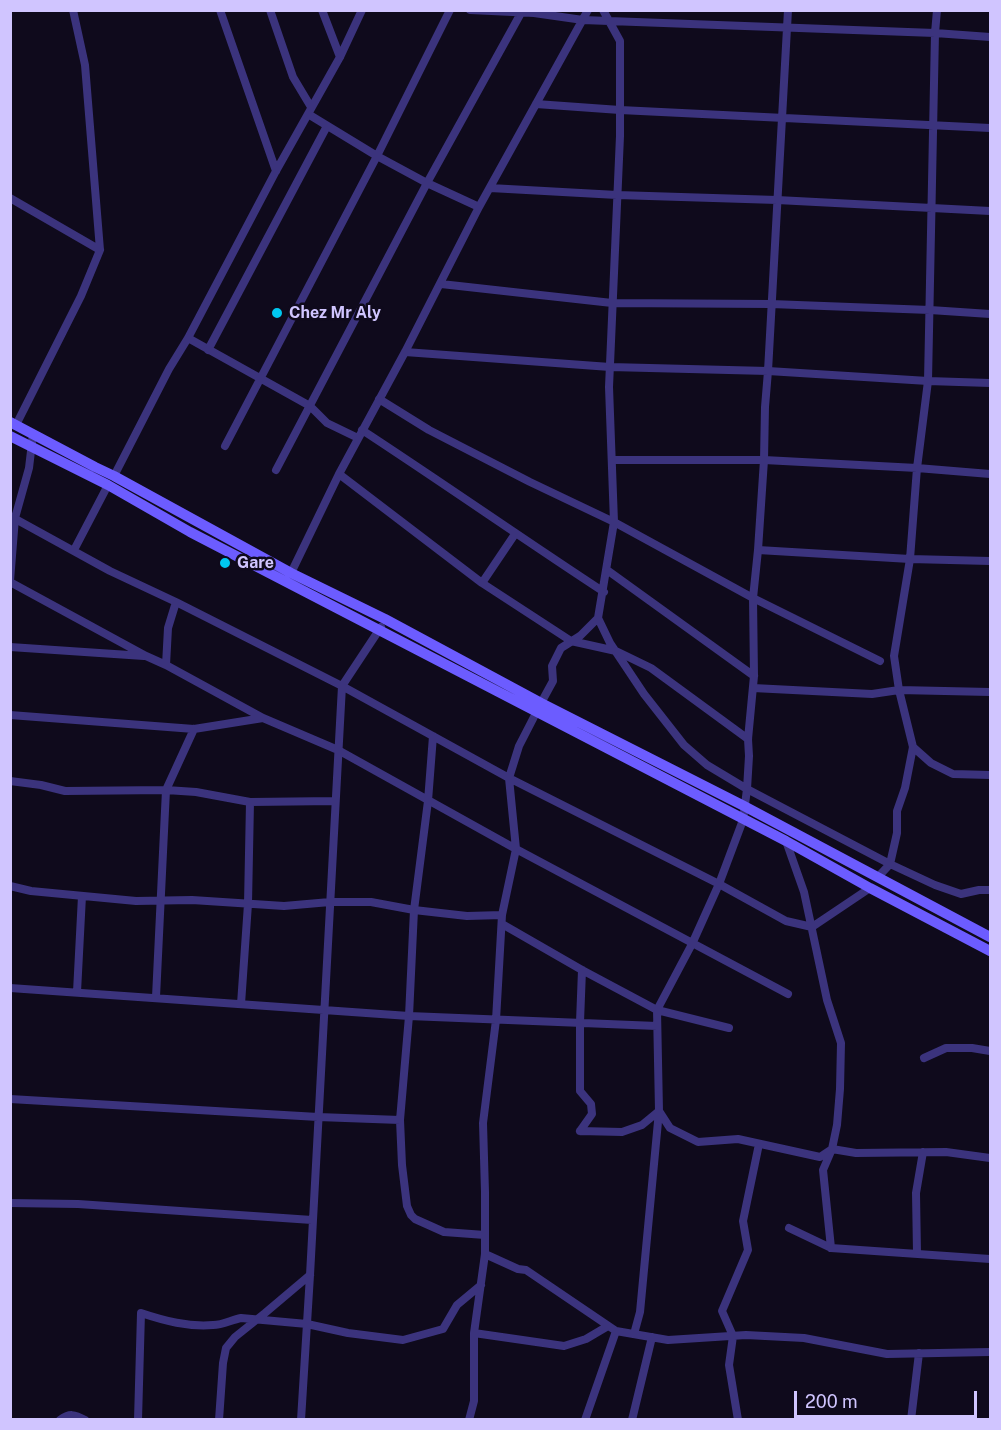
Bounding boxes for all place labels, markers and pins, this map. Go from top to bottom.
place label: Chez Mr Aly [289,303,381,323]
marker: Chez Mr Aly [270,306,284,320]
place label: Gare [237,553,274,573]
marker: Gare [218,556,232,570]

